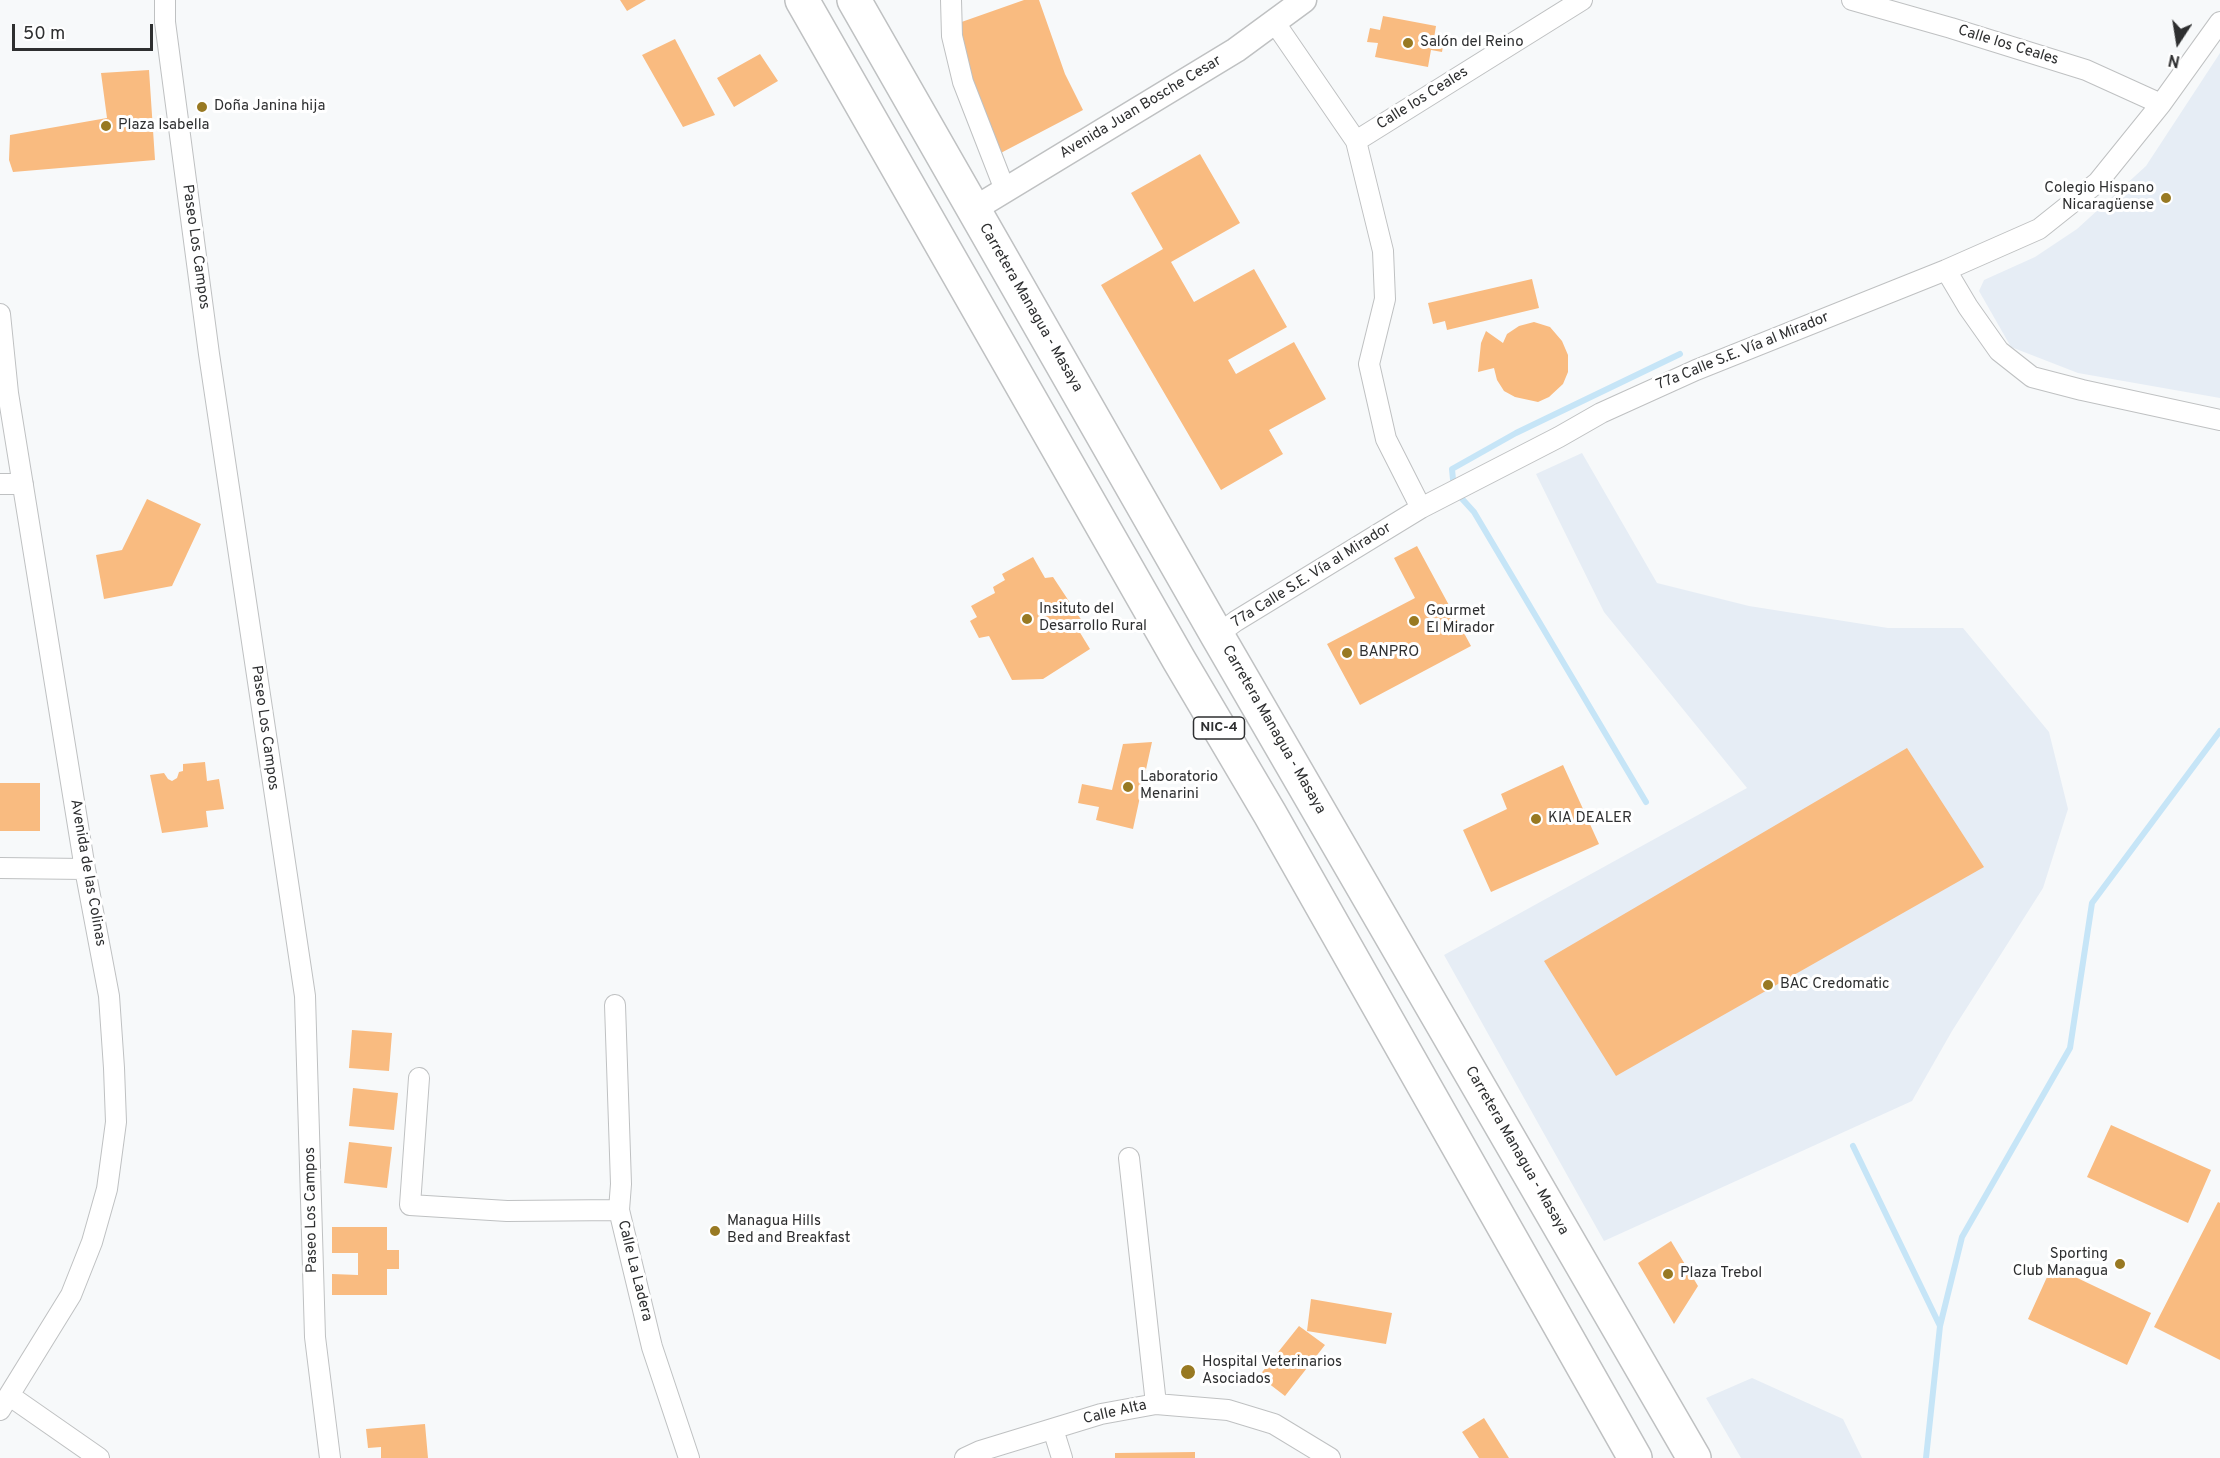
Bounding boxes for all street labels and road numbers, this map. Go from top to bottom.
street label: Calle los Ceales [1955,22,2061,70]
street label: Avenida Juan Bosche Cesar [1057,53,1225,163]
street label: Calle los Ceales [1374,64,1472,134]
street label: Paseo Los Campos [177,183,213,311]
street label: Carretera Managua - Masaya [974,221,1086,395]
street label: 77a Calle S.E. Vía al Mirador [1654,309,1832,395]
street label: 77a Calle S.E. Vía al Mirador [1229,519,1395,633]
street label: Carretera Managua - Masaya [1217,643,1329,817]
street label: Paseo Los Campos [246,664,282,792]
road number: NIC-4 [1194,717,1244,739]
street label: Avenida de las Colinas [65,798,109,948]
street label: Carretera Managua - Masaya [1460,1064,1572,1238]
street label: Paseo Los Campos [302,1147,322,1273]
street label: Calle La Ladera [613,1219,655,1323]
street label: Calle Alta [1082,1397,1148,1429]

